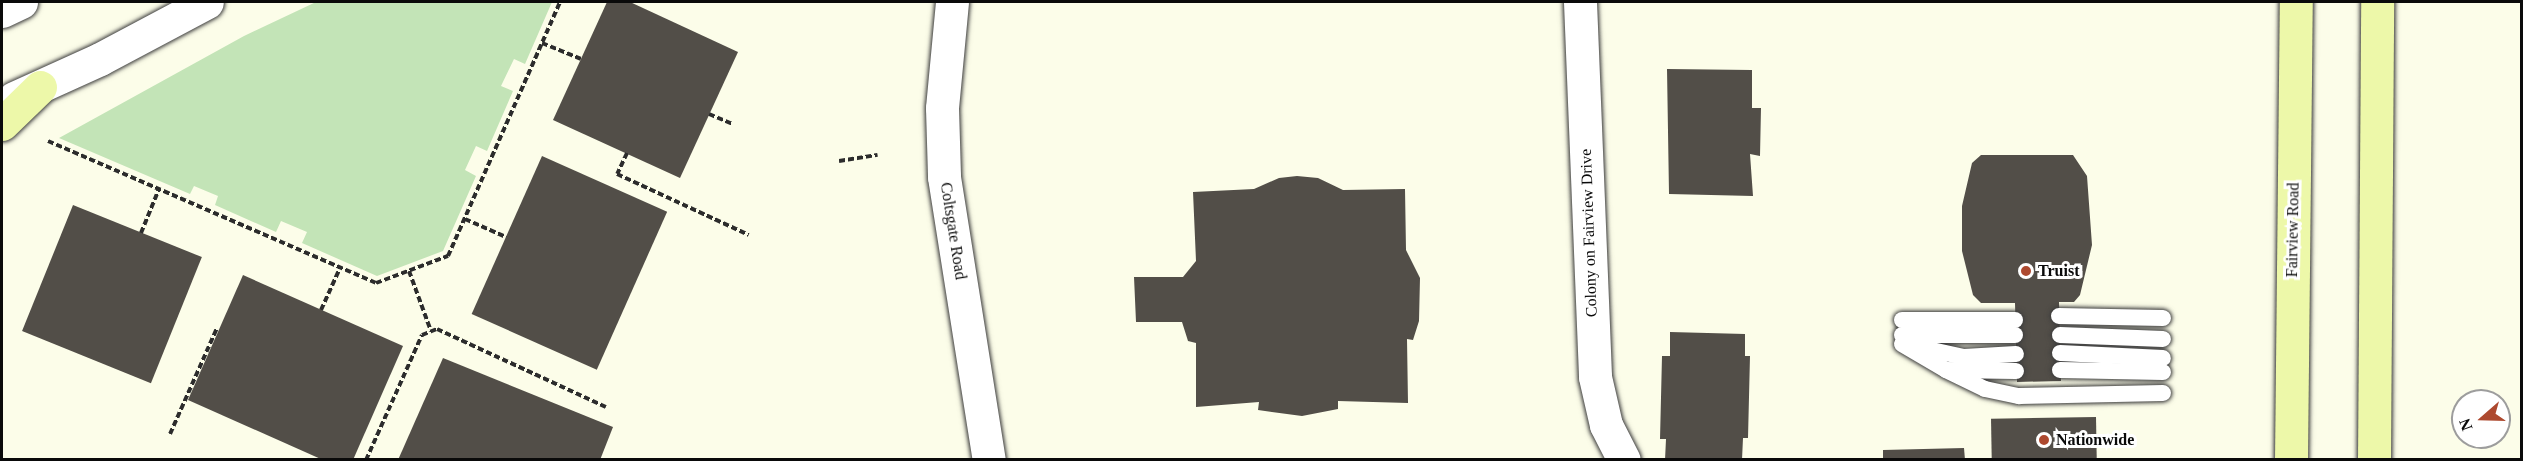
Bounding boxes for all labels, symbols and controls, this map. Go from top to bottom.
street label: Colony on Fairview Drive [1576,149,1602,317]
street label: Coltsgate Road [936,181,970,281]
street label: Fairview Road [2283,183,2303,277]
place label: Truist [2038,261,2079,281]
marker: Truist [2019,264,2033,278]
north arrow [2451,389,2511,449]
text: N [2456,416,2475,433]
place label: Nationwide [2056,430,2134,450]
marker: Nationwide [2037,433,2051,447]

